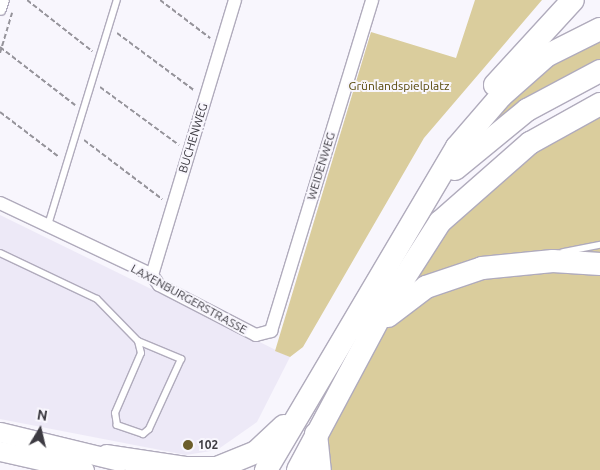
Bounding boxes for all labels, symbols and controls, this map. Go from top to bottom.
park label: Grünlandspielplatz [349,79,449,93]
street label: BUCHENWEG [176,101,210,175]
street label: WEIDENWEG [304,130,338,202]
street label: LAXENBURGERSTRASSE [128,261,250,337]
north arrow [15,405,65,455]
text: N [36,406,49,424]
place label: 102 [198,438,218,452]
marker: 102 [182,439,194,451]

